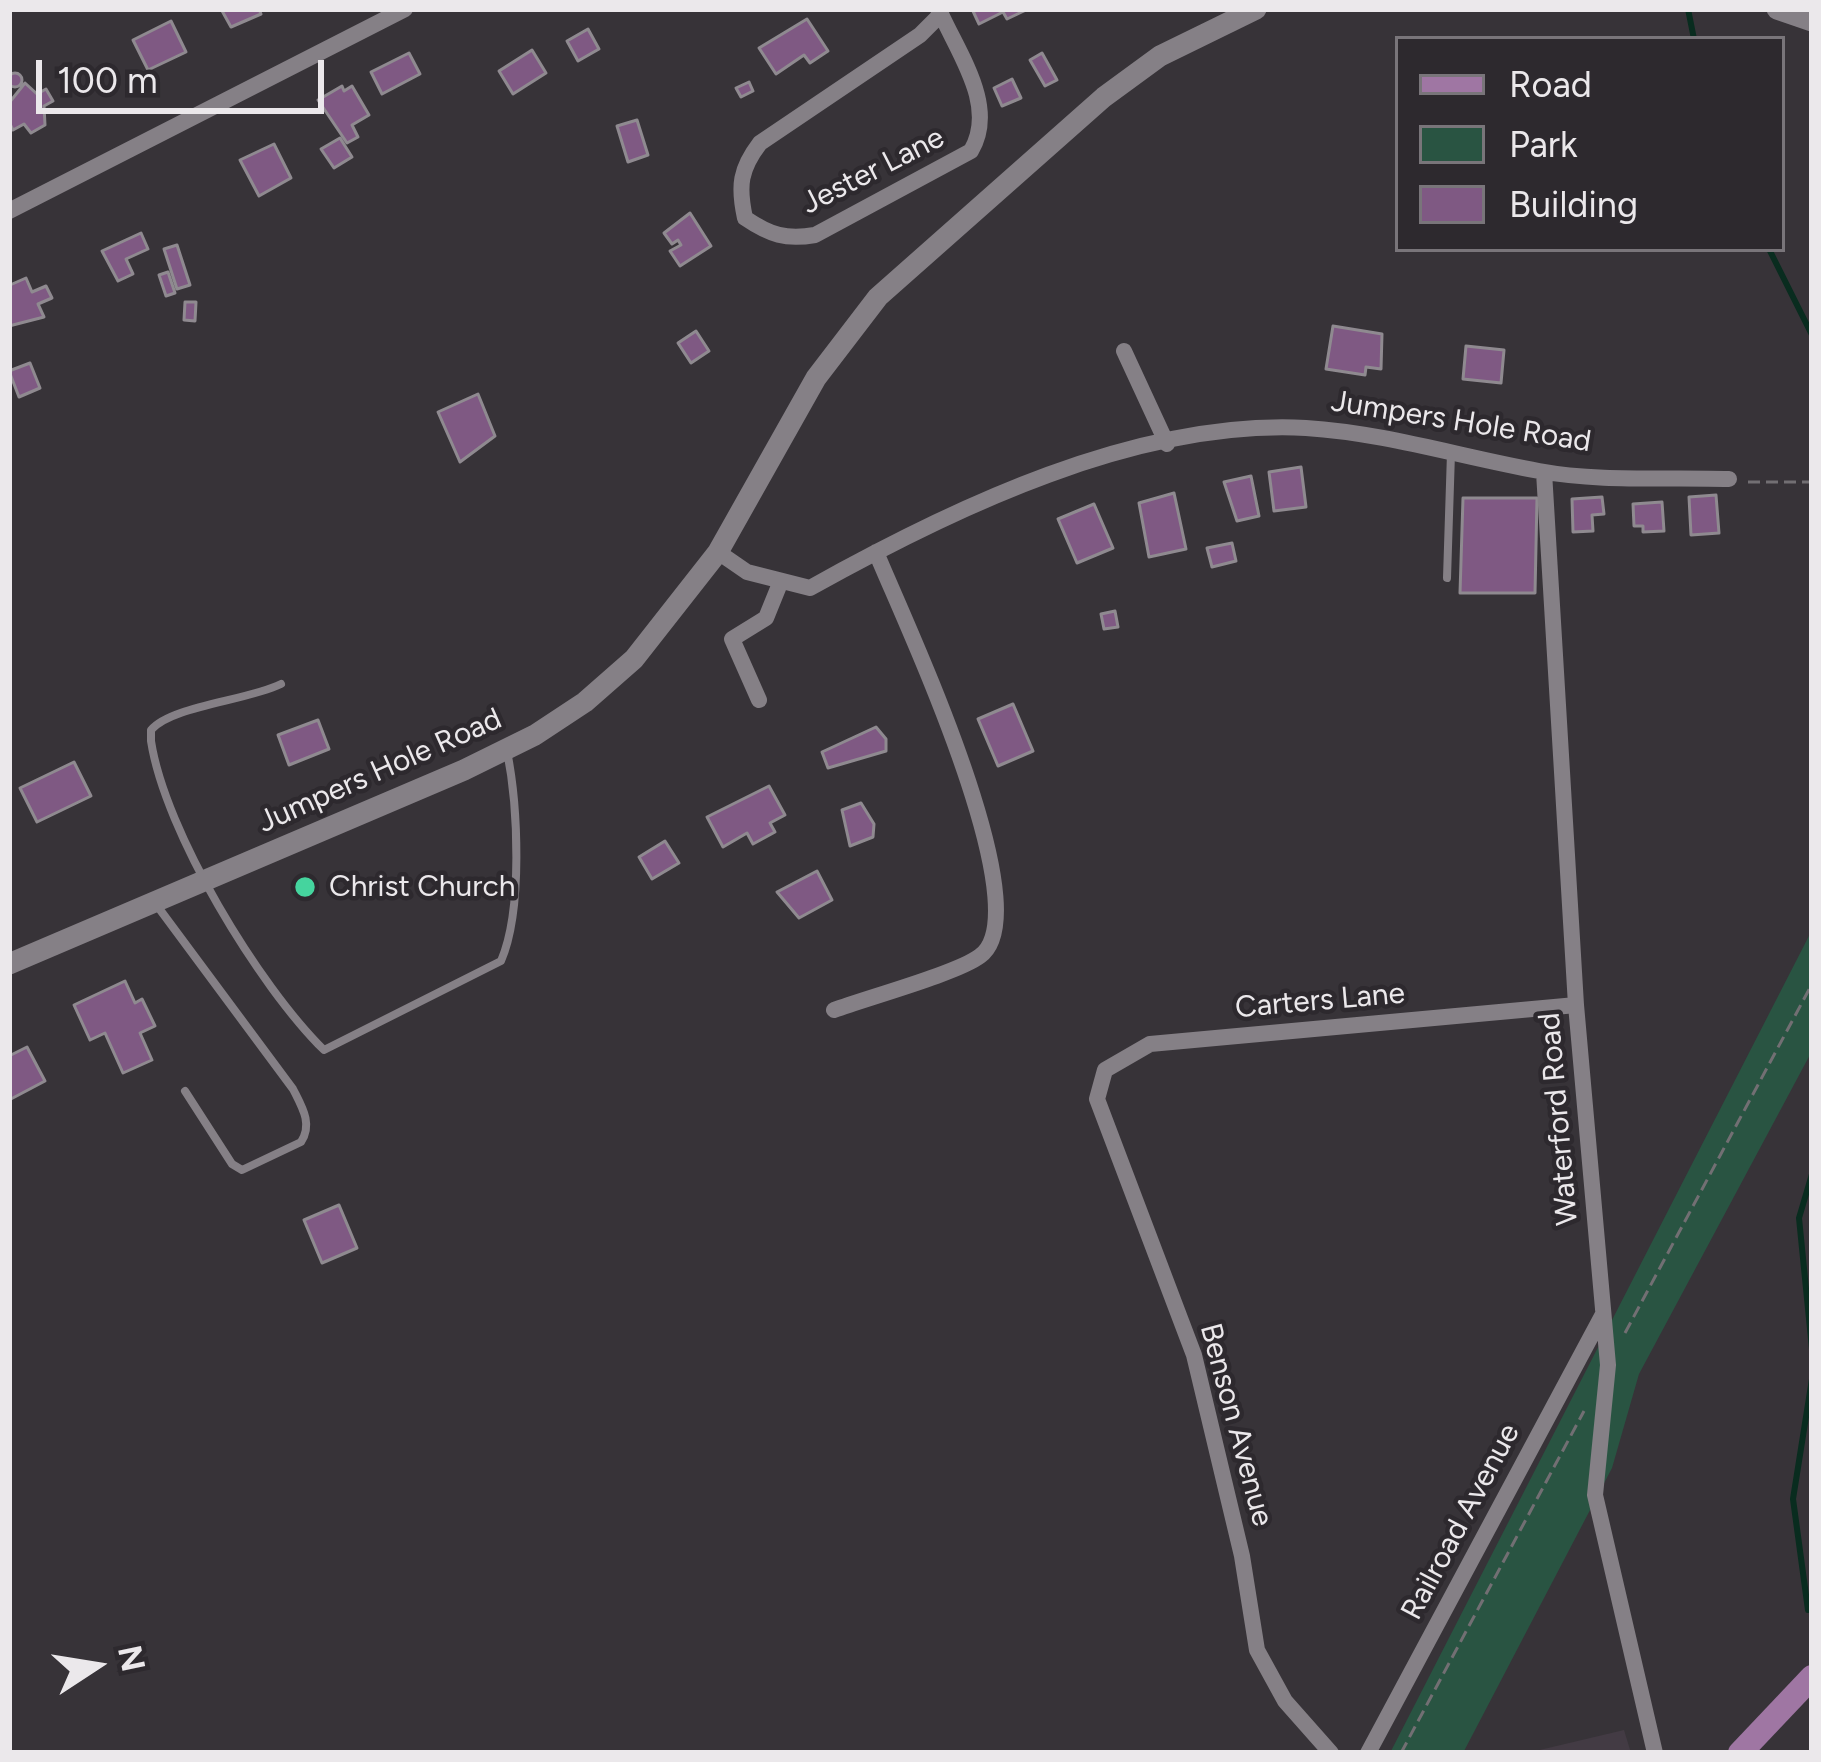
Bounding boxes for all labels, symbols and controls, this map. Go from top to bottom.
scale bar [42,36,330,110]
legend [1395,36,1785,252]
text: 100 m [57,59,158,102]
text: Road [1509,63,1592,106]
street label: Jester Lane [796,120,950,222]
text: Park [1509,123,1577,166]
text: Building [1509,183,1638,226]
street label: Jumpers Hole Road [1328,384,1594,460]
street label: Jumpers Hole Road [253,701,507,841]
place label: Christ Church [329,869,515,905]
marker: Christ Church [292,874,318,900]
street label: Carters Lane [1234,976,1406,1026]
street label: Waterford Road [1532,1011,1586,1227]
street label: Benson Avenue [1192,1320,1280,1530]
street label: Railroad Avenue [1394,1418,1528,1626]
north arrow [36,1606,156,1726]
text: N [110,1642,153,1675]

